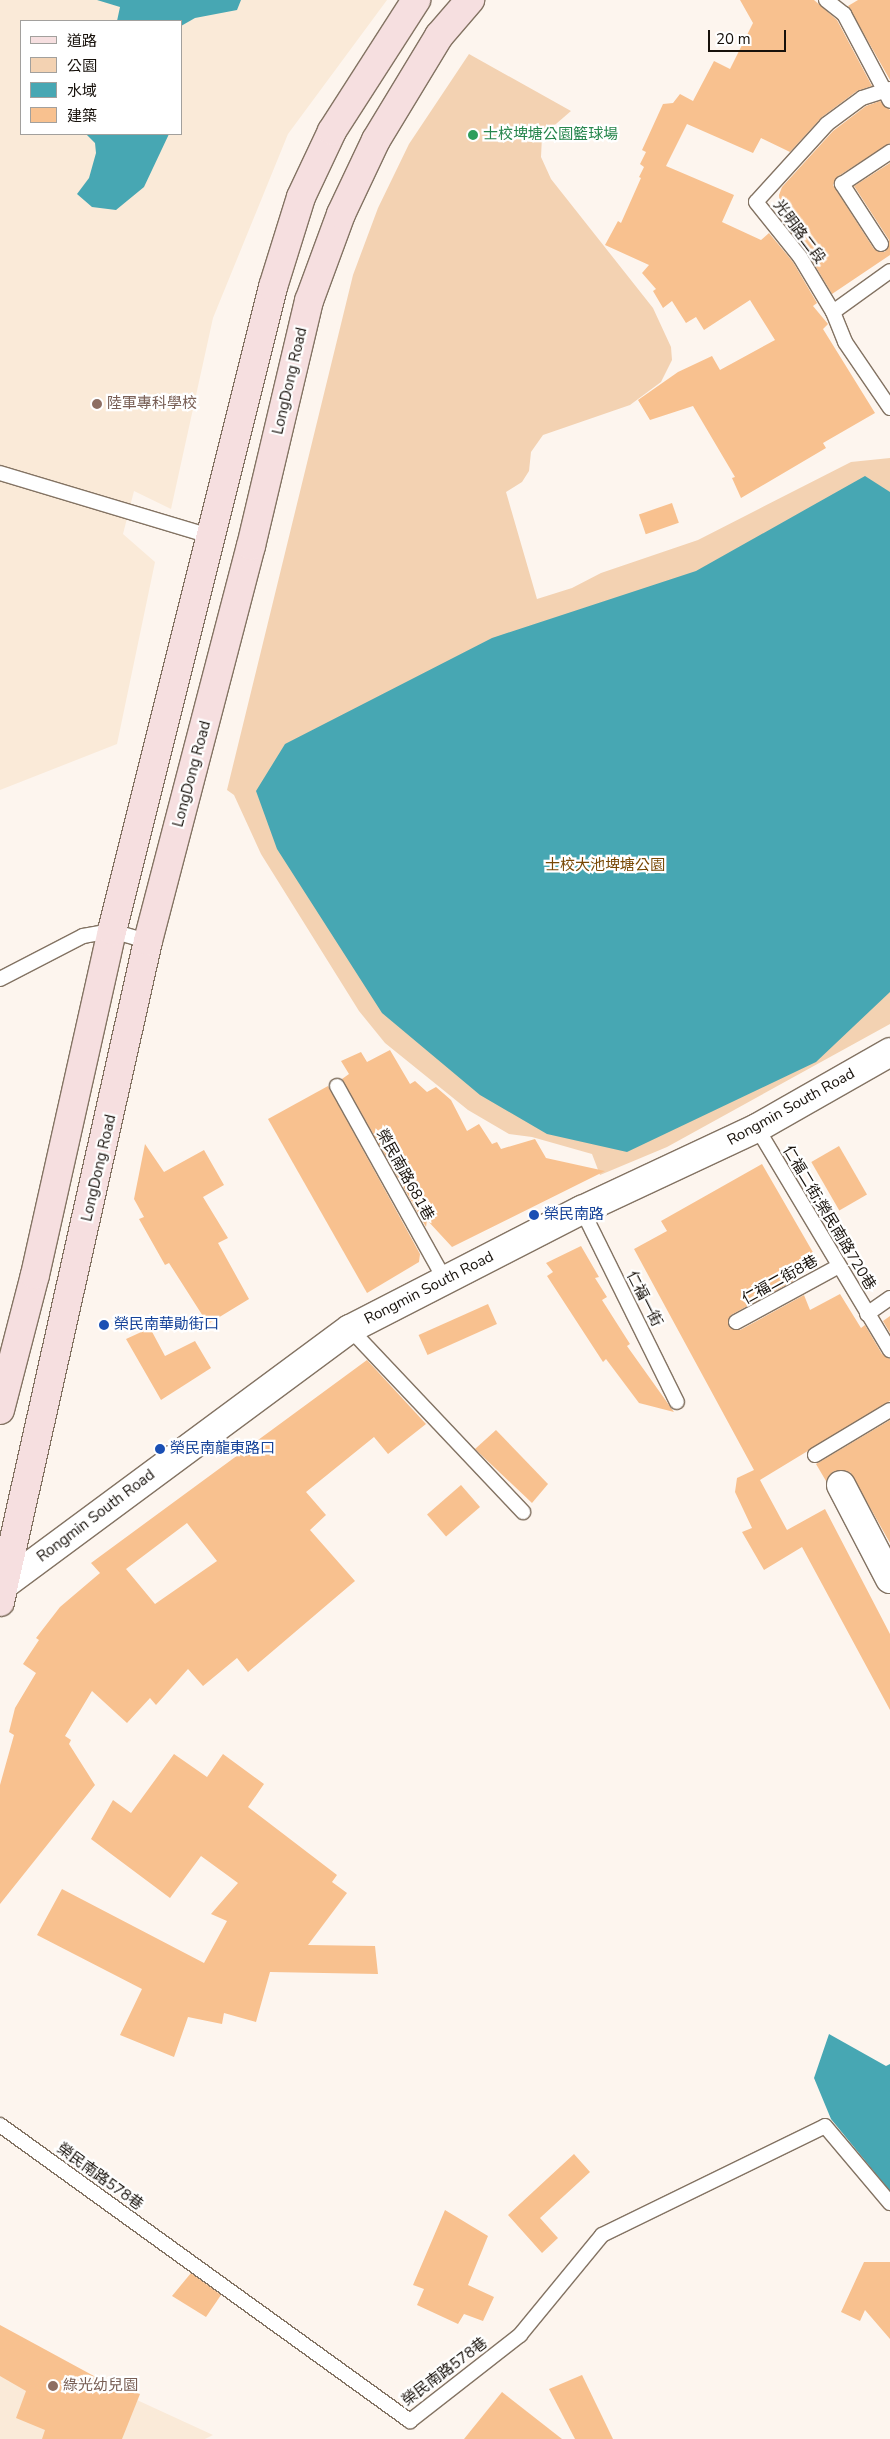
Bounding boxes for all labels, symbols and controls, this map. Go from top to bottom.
legend [20,20,182,135]
scale bar [710,20,788,52]
text: 20 m [716,29,751,49]
text: 道路 [67,31,97,51]
text: 公園 [67,56,97,76]
text: 水域 [67,81,97,101]
text: 建築 [67,106,97,126]
place label: 士校埤塘公園籃球場 [483,126,618,144]
marker: 士校埤塘公園籃球場 [467,129,479,141]
street label: 光明路二段 [769,197,829,267]
street label: LongDong Road [269,326,311,436]
place label: 陸軍專科學校 [107,395,197,413]
marker: 陸軍專科學校 [91,398,103,410]
street label: LongDong Road [169,719,215,829]
park label: 士校大池埤塘公園 [545,857,665,875]
street label: Rongmin South Road [724,1065,858,1149]
street label: LongDong Road [78,1113,120,1223]
street label: 榮民南路681巷 [372,1126,438,1224]
street label: 仁福二街;榮民南路720巷 [779,1142,879,1294]
place label: 榮民南路 [544,1206,604,1224]
marker: 榮民南路 [528,1209,540,1221]
street label: Rongmin South Road [361,1248,497,1328]
street label: 仁福二街8巷 [739,1252,821,1308]
street label: 仁福一街 [622,1268,666,1330]
place label: 榮民南華勛街口 [114,1316,219,1334]
marker: 榮民南華勛街口 [98,1319,110,1331]
place label: 榮民南龍東路口 [170,1440,275,1458]
marker: 榮民南龍東路口 [154,1443,166,1455]
street label: Rongmin South Road [34,1466,158,1566]
street label: 榮民南路578巷 [53,2140,147,2214]
street label: 榮民南路578巷 [399,2334,491,2410]
place label: 綠光幼兒園 [63,2377,138,2395]
marker: 綠光幼兒園 [47,2380,59,2392]

